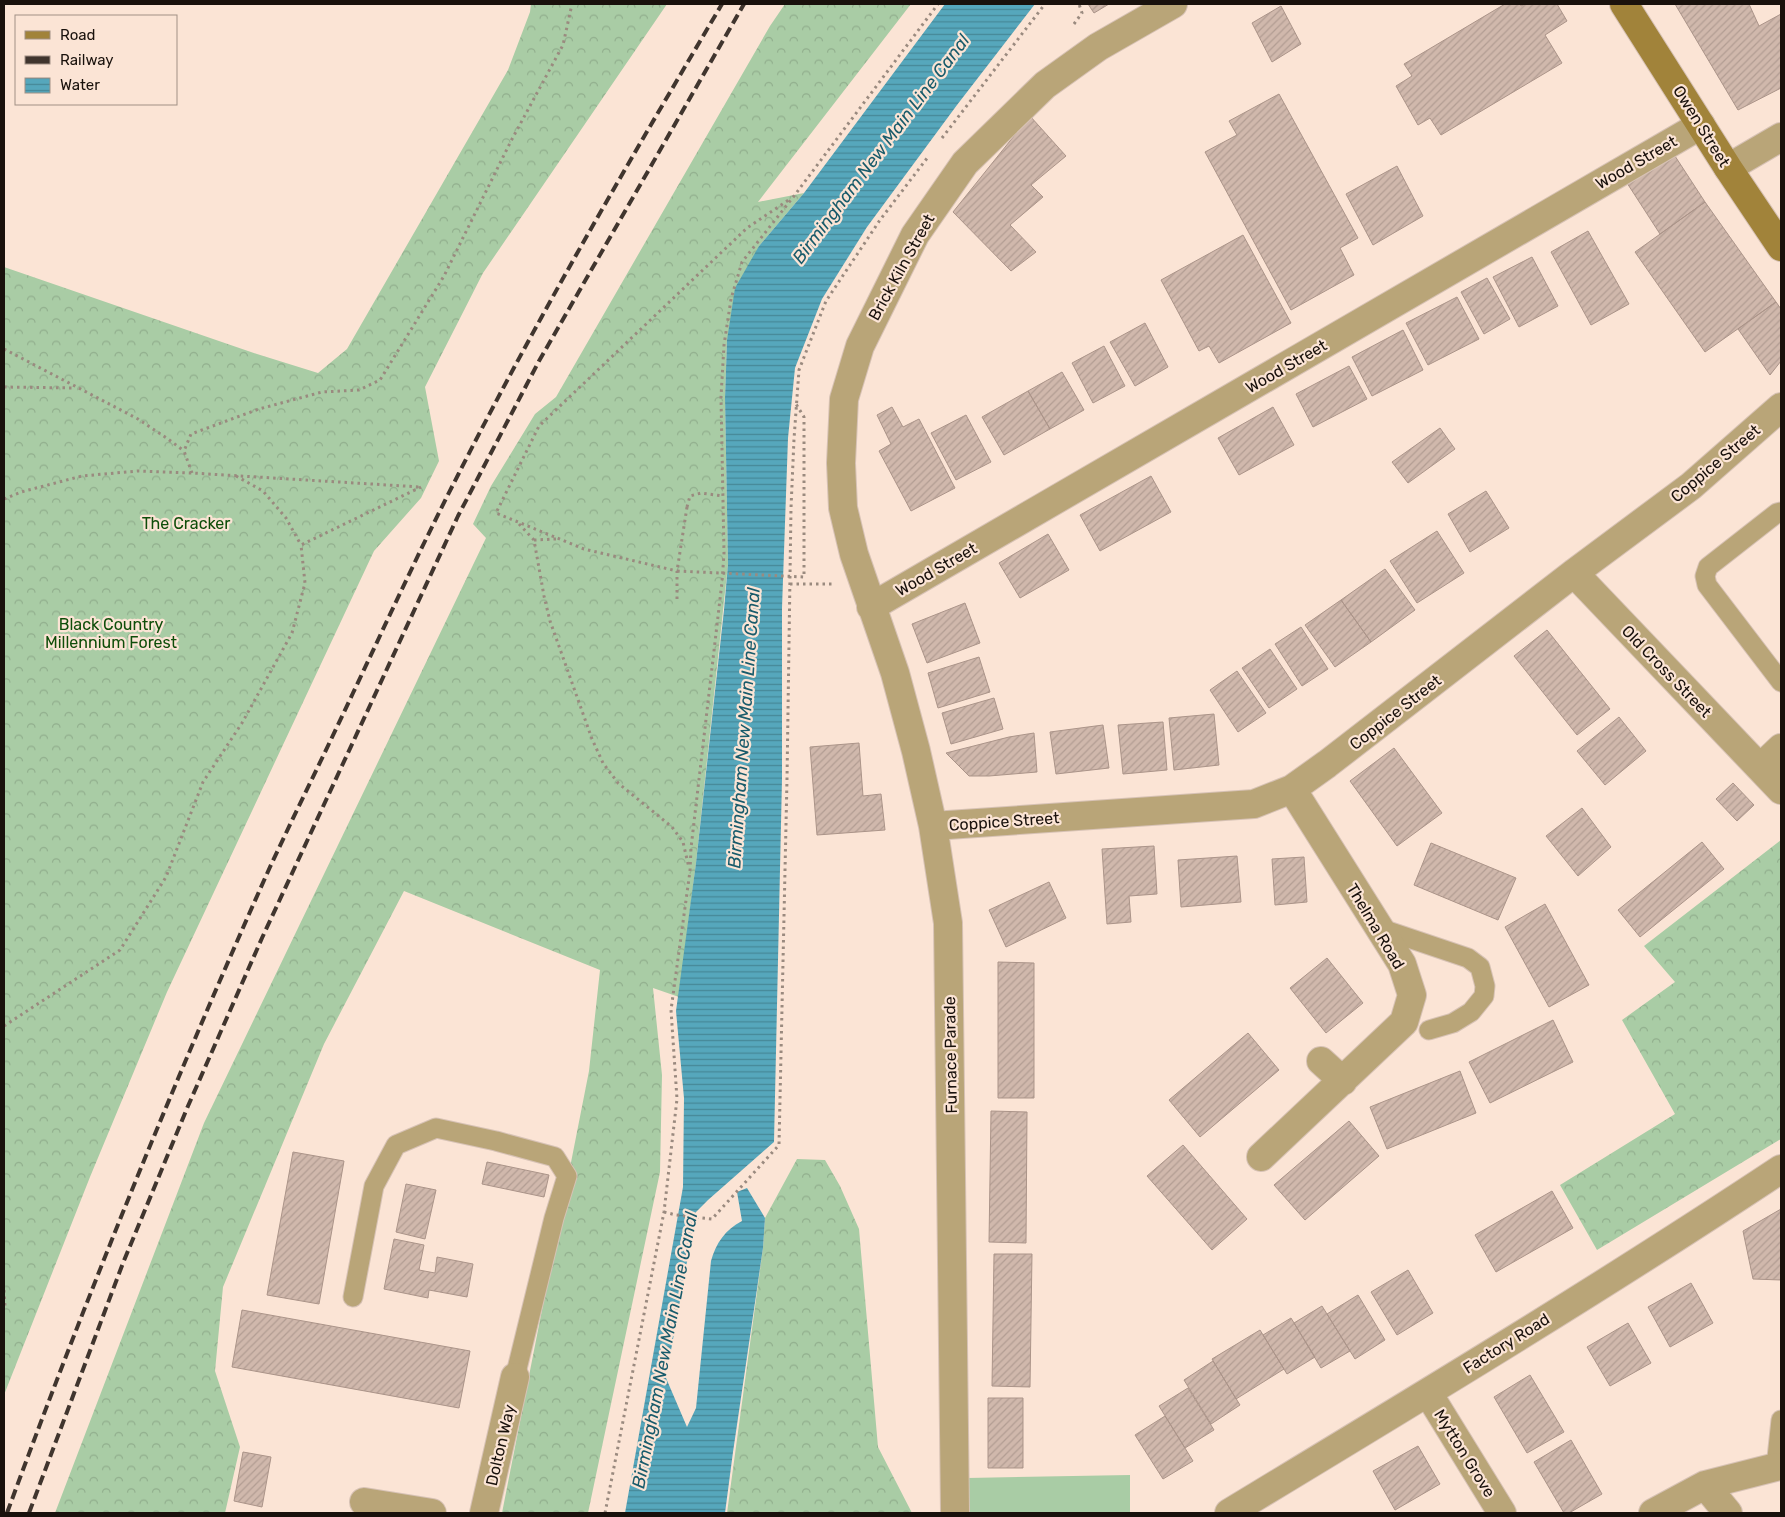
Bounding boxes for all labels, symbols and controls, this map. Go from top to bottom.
legend [15,15,178,105]
text: Road [60,26,96,44]
water label: Birmingham New Main Line Canal [788,30,975,268]
text: Railway [60,51,114,69]
text: Water [60,76,100,94]
street label: Owen Street [1669,82,1734,170]
street label: Wood Street [1592,132,1680,193]
street label: Brick Kiln Street [864,211,939,324]
street label: Wood Street [1242,336,1330,397]
street label: Coppice Street [1667,421,1764,506]
park label: The Cracker [142,514,230,533]
street label: Wood Street [892,539,980,600]
water label: Birmingham New Main Line Canal [723,586,765,869]
park label: Black Country Millennium Forest [45,615,177,652]
street label: Old Cross Street [1618,621,1715,721]
street label: Coppice Street [1346,671,1445,754]
street label: Coppice Street [948,808,1060,835]
street label: Thelma Road [1343,880,1409,972]
street label: Furnace Parade [940,996,961,1114]
water label: Birmingham New Main Line Canal [627,1209,703,1490]
street label: Factory Road [1460,1309,1553,1378]
street label: Dolton Way [482,1402,519,1488]
street label: Mytton Grove [1430,1406,1499,1501]

